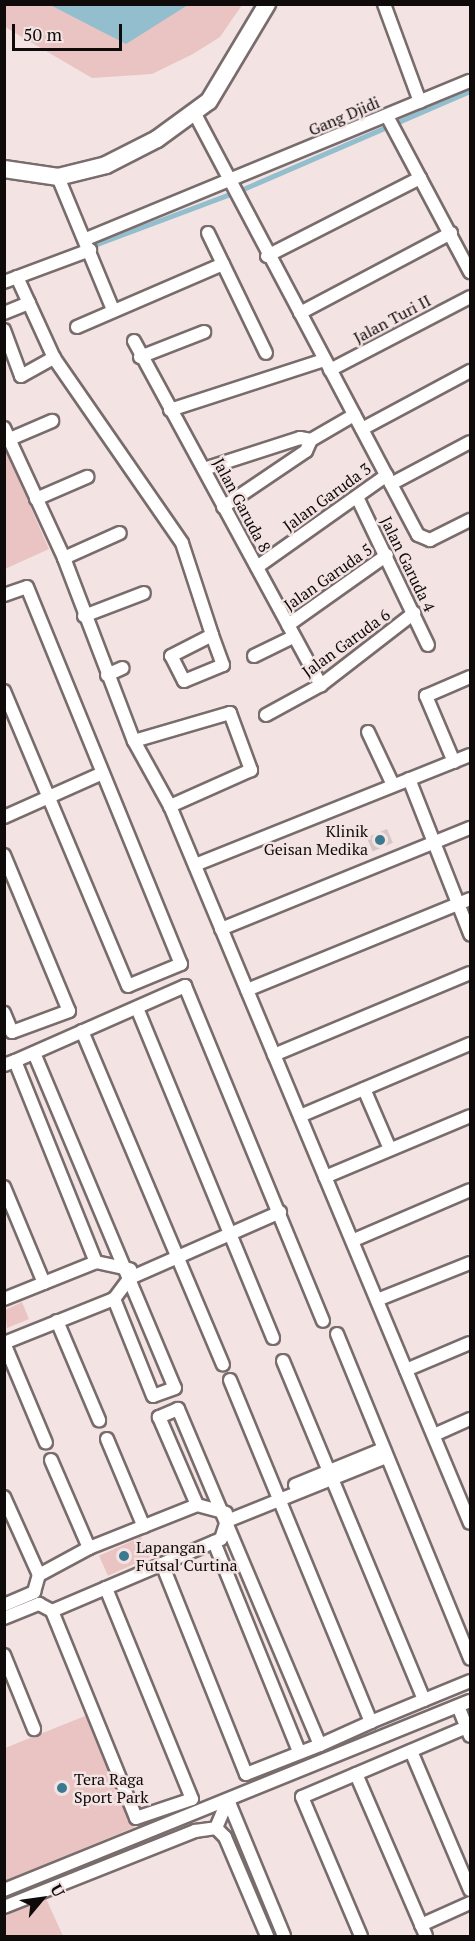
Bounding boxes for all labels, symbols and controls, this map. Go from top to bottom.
scale bar [15,12,124,50]
text: 50 m [23,22,62,46]
street label: Gang Djidi [306,92,382,140]
street label: Jalan Turi II [350,291,434,347]
street label: Jalan Garuda 8 [209,455,275,555]
street label: Jalan Garuda 3 [279,459,375,535]
street label: Jalan Garuda 4 [377,513,439,615]
street label: Jalan Garuda 5 [280,539,376,615]
street label: Jalan Garuda 6 [298,605,394,681]
place label: Klinik Geisan Medika [264,821,368,859]
marker: Klinik Geisan Medika [373,833,387,847]
place label: Lapangan Futsal Curtina [136,1537,238,1575]
marker: Lapangan Futsal Curtina [117,1549,131,1563]
place label: Tera Raga Sport Park [74,1769,148,1807]
marker: Tera Raga Sport Park [55,1781,69,1795]
north arrow [12,1869,72,1929]
text: U [45,1880,70,1901]

